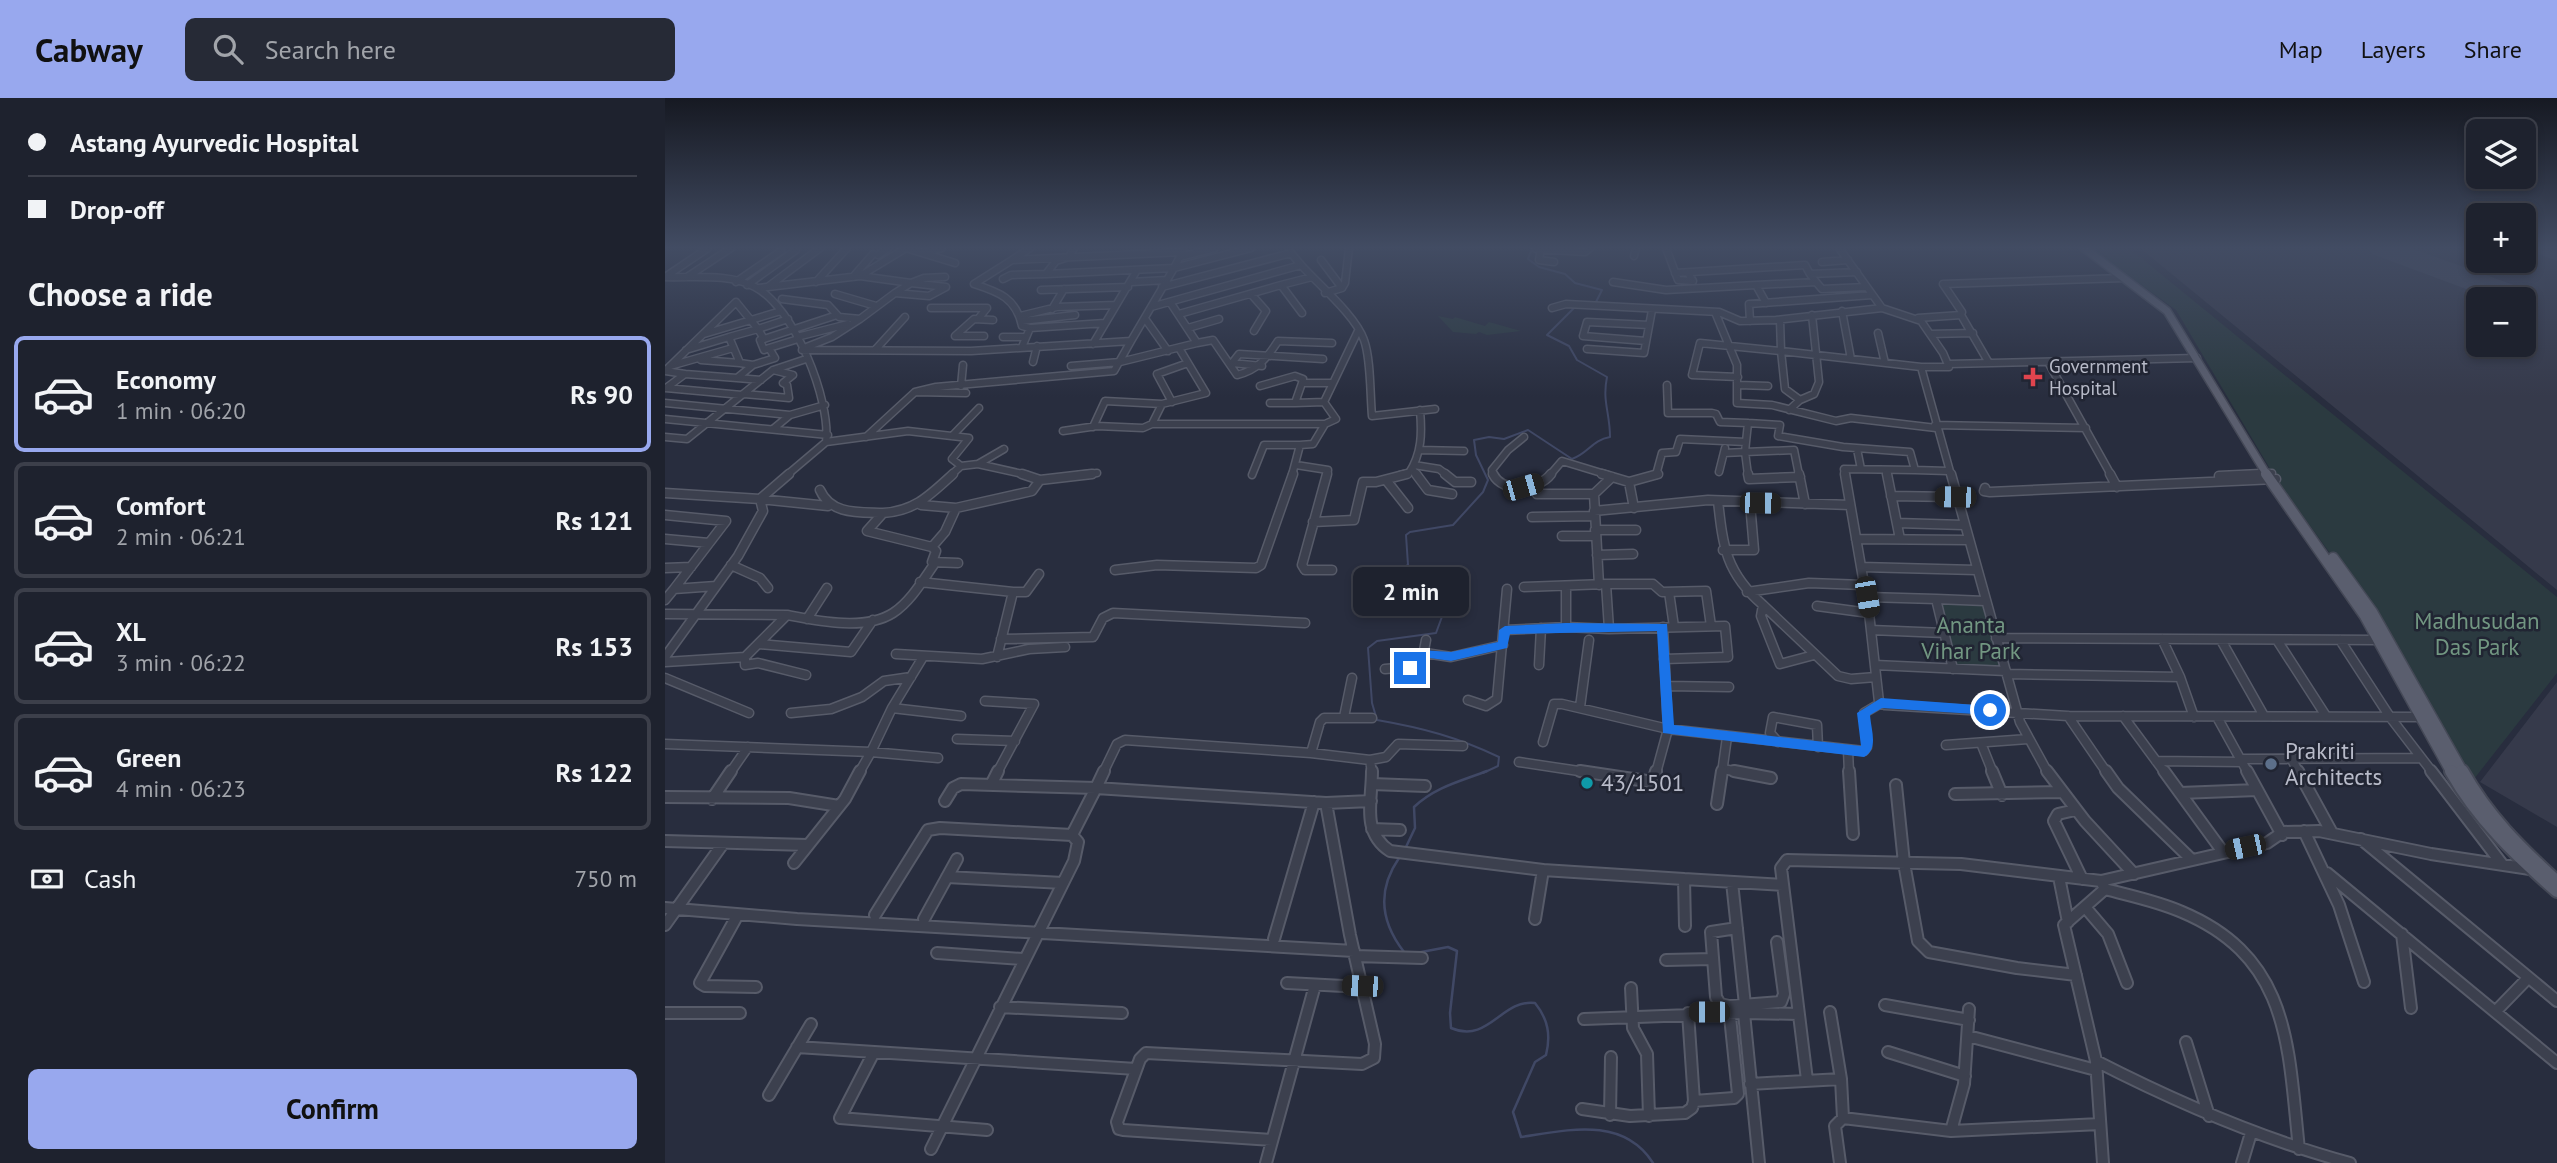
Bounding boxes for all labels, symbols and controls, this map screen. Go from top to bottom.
search box [185,18,675,81]
text: Cabway [35,28,143,71]
icon: search [209,30,247,68]
text: Search here [265,33,396,66]
text: Map [2279,34,2323,65]
text: Layers [2361,34,2426,65]
text: Share [2464,34,2522,65]
map controls [2466,119,2536,357]
button: layers [2466,119,2536,189]
text: Astang Ayurvedic Hospital [70,126,358,159]
text: Drop-off [70,193,164,226]
button: + [2466,203,2536,273]
text: Choose a ride [28,273,213,315]
button: − [2466,287,2536,357]
place label: Government Hospital [2049,354,2149,400]
icon: car [32,363,95,426]
text: Economy [116,363,216,396]
marker: Government Hospital [2023,367,2043,387]
text: Rs 90 [570,378,633,411]
text: 1 min · 06:20 [116,396,246,425]
car [1500,471,1547,503]
car [1934,486,1977,508]
icon: car [32,489,95,552]
text: Comfort [116,489,206,522]
car [1739,492,1782,514]
text: Rs 121 [556,504,633,537]
text: 2 min · 06:21 [116,522,246,551]
callout: 2 min [1352,566,1468,616]
car [1854,574,1881,620]
text: 2 min [1383,577,1439,606]
park label: Madhusudan Das Park [2414,606,2540,661]
park label: Ananta Vihar Park [1920,610,2021,665]
icon: car [32,615,95,678]
text: XL [116,615,146,648]
text: Rs 153 [556,630,633,663]
text: 3 min · 06:22 [116,648,246,677]
route end [1394,652,1426,684]
route start [1974,694,2006,726]
place label: Prakriti Architects [2285,736,2382,791]
icon: car [32,741,95,804]
text: Green [116,741,181,774]
text: Rs 122 [556,756,633,789]
marker: Prakriti Architects [2263,756,2279,772]
place label: 43/1501 [1601,768,1684,797]
text: 4 min · 06:23 [116,774,246,803]
marker: 43/1501 [1579,775,1595,791]
car [2223,832,2268,862]
icon: cash [28,860,66,898]
text: Cash [84,862,136,895]
text: 750 m [575,864,637,893]
car [1341,975,1384,997]
car [1689,1002,1731,1023]
button: Confirm [28,1069,637,1149]

